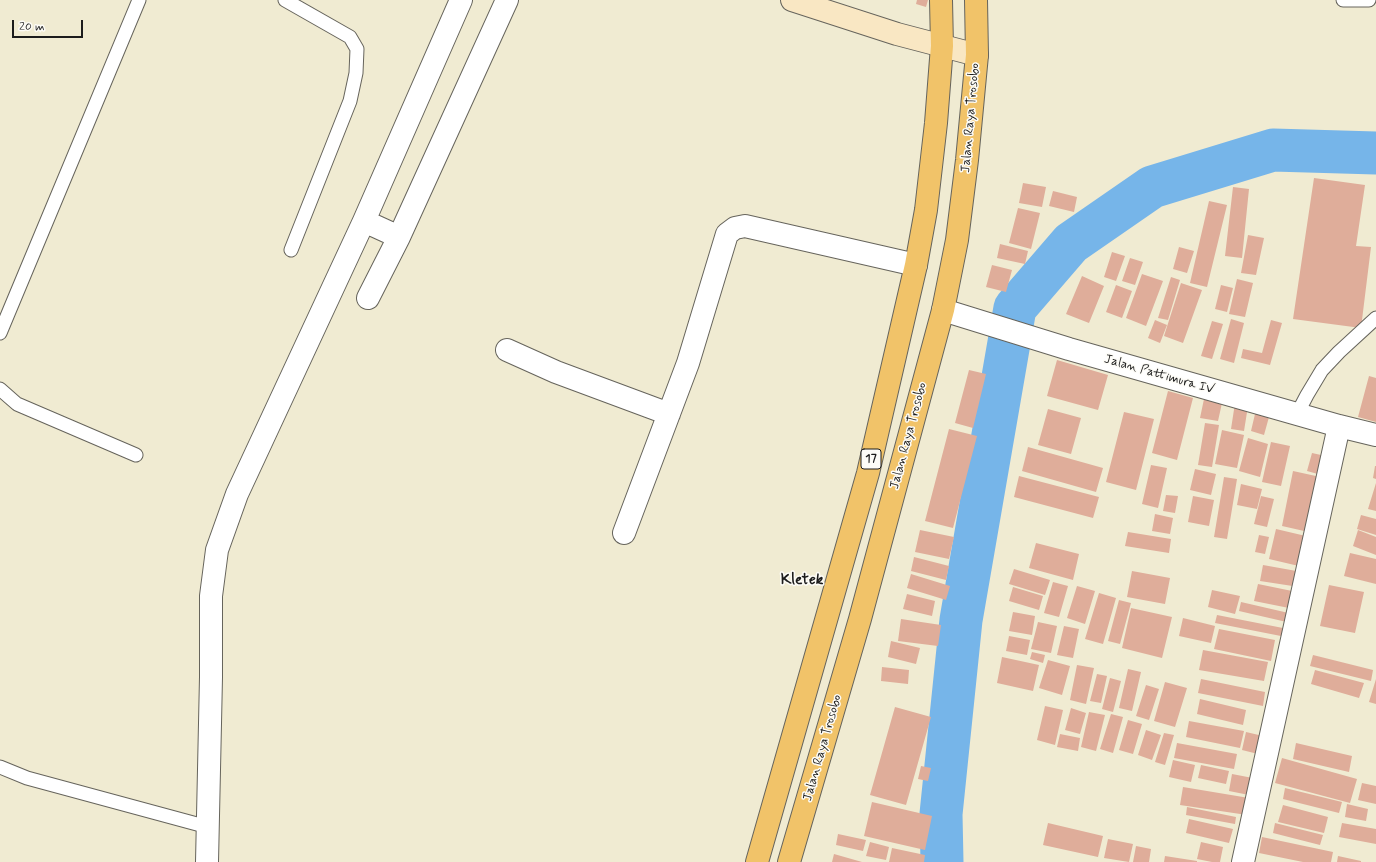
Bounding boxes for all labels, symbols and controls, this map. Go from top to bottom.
scale bar [14,12,85,38]
text: 20 m [19,19,45,35]
street label: Jalan Raya Trosobo [958,63,984,173]
street label: Jalan Pattimura IV [1102,352,1216,398]
street label: Jalan Raya Trosobo [887,381,931,491]
road number: 17 [861,449,881,469]
district label: Kletek [781,572,823,590]
street label: Jalan Raya Trosobo [800,693,846,803]

